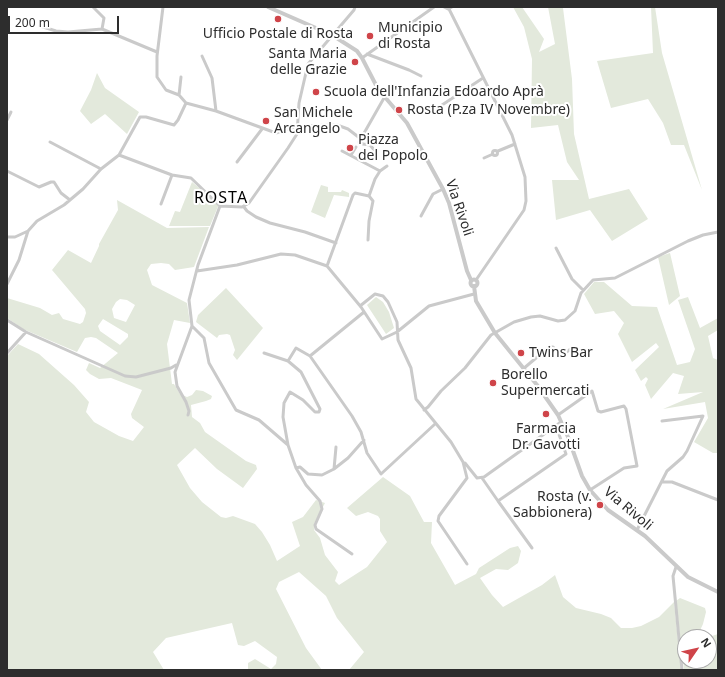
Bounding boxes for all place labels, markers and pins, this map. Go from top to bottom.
marker: Ufficio Postale di Rosta [273,14,283,24]
place label: Municipio di Rosta [378,20,443,52]
place label: Ufficio Postale di Rosta [203,26,353,42]
marker: Municipio di Rosta [365,31,375,41]
place label: Santa Maria delle Grazie [268,46,347,78]
marker: Santa Maria delle Grazie [350,57,360,67]
place label: Scuola dell'Infanzia Edoardo Aprà [324,84,544,100]
marker: Scuola dell'Infanzia Edoardo Aprà [311,87,321,97]
place label: Rosta (P.za IV Novembre) [407,102,570,118]
place label: San Michele Arcangelo [274,105,353,138]
marker: Rosta (P.za IV Novembre) [394,105,404,115]
marker: San Michele Arcangelo [261,116,271,126]
place label: Piazza del Popolo [358,132,428,164]
marker: Piazza del Popolo [345,143,355,153]
place label: Twins Bar [529,345,593,361]
marker: Twins Bar [516,348,526,358]
place label: Borello Supermercati [501,367,589,400]
marker: Borello Supermercati [488,378,498,388]
marker: Farmacia Dr. Gavotti [541,409,551,419]
place label: Farmacia Dr. Gavotti [512,421,580,454]
place label: Rosta (v. Sabbionera) [513,489,592,522]
marker: Rosta (v. Sabbionera) [595,500,605,510]

